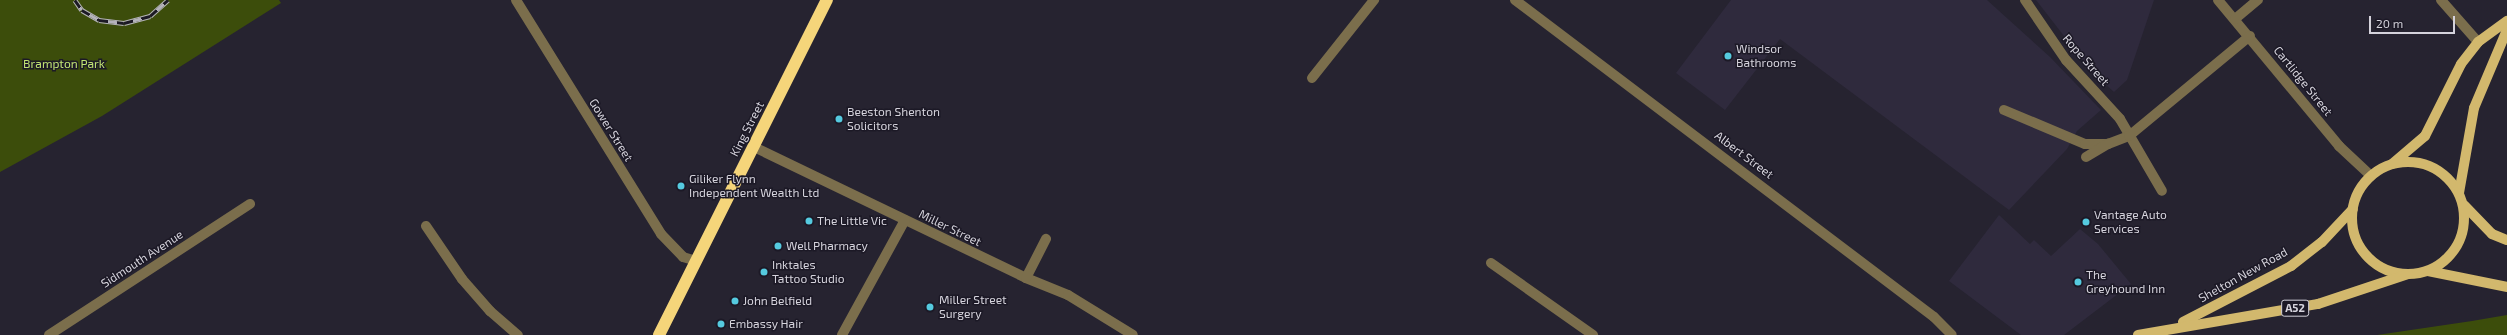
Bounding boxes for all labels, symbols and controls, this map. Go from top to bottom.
scale bar [2371,8,2457,34]
text: 20 m [2376,16,2403,30]
street label: Rope Street [2060,31,2112,89]
place label: Windsor Bathrooms [1736,42,1796,70]
street label: Cartlidge Street [2271,43,2335,119]
marker: Windsor Bathrooms [1723,51,1733,61]
park label: Brampton Park [23,57,105,71]
street label: Gower Street [586,96,636,164]
street label: King Street [727,99,767,159]
place label: Beeston Shenton Solicitors [847,105,940,133]
marker: Beeston Shenton Solicitors [834,114,844,124]
street label: Albert Street [1712,128,1776,182]
place label: Giliker Flynn Independent Wealth Ltd [689,172,820,200]
marker: Giliker Flynn Independent Wealth Ltd [676,181,686,191]
street label: Miller Street [916,207,984,249]
place label: Vantage Auto Services [2094,208,2167,236]
place label: The Little Vic [817,214,887,228]
marker: The Little Vic [804,216,814,226]
marker: Vantage Auto Services [2081,217,2091,227]
street label: Sidmouth Avenue [98,227,186,291]
place label: Well Pharmacy [786,239,868,253]
marker: Well Pharmacy [773,241,783,251]
street label: Shelton New Road [2196,245,2290,305]
place label: Inktales Tattoo Studio [772,258,845,286]
marker: Inktales Tattoo Studio [759,267,769,277]
place label: The Greyhound Inn [2086,268,2165,296]
marker: The Greyhound Inn [2073,277,2083,287]
place label: Miller Street Surgery [939,293,1007,321]
place label: John Belfield [743,294,812,308]
marker: John Belfield [730,296,740,306]
road number: A52 [2281,299,2309,317]
marker: Miller Street Surgery [924,301,936,313]
place label: Embassy Hair [729,317,803,331]
marker: Embassy Hair [716,319,726,329]

